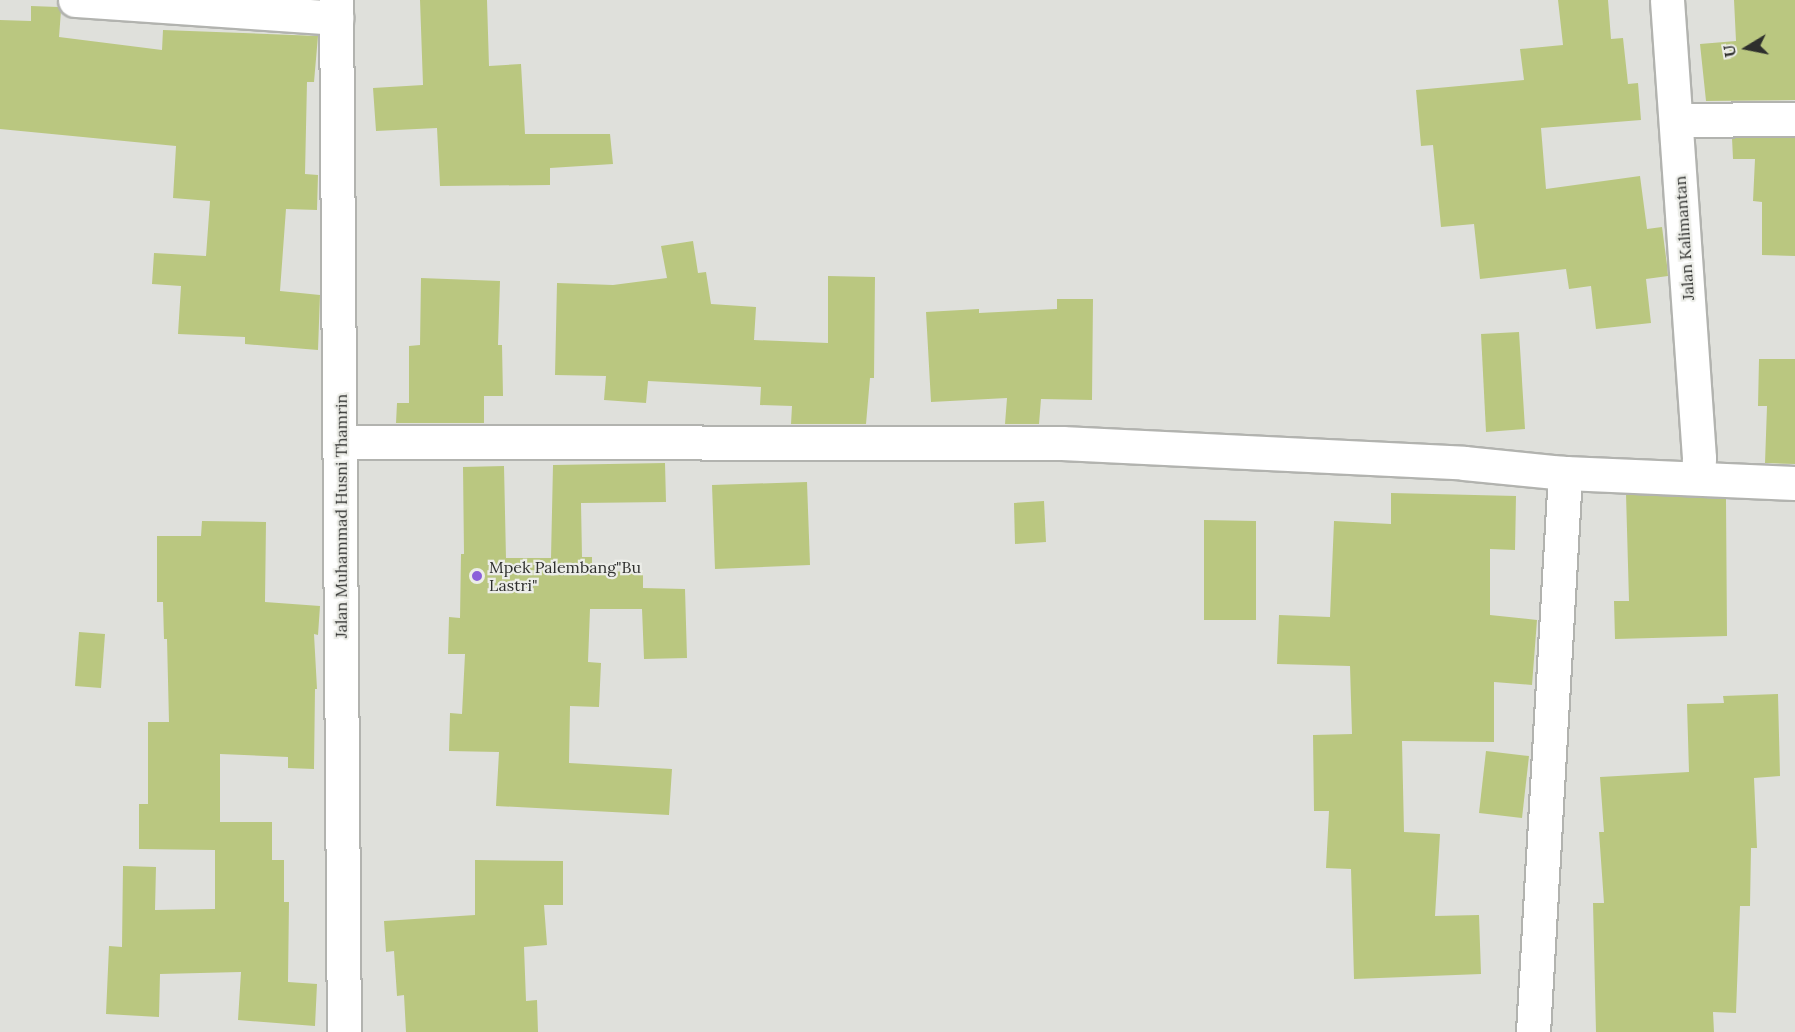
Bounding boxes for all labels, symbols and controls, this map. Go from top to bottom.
north arrow [1717,18,1777,78]
text: U [1718,43,1740,59]
street label: Jalan Kalimantan [1670,175,1698,301]
street label: Jalan Muhammad Husni Thamrin [331,394,351,638]
place label: Mpek Palembang"Bu Lastri" [489,557,641,595]
marker: Mpek Palembang"Bu Lastri" [470,569,484,583]

